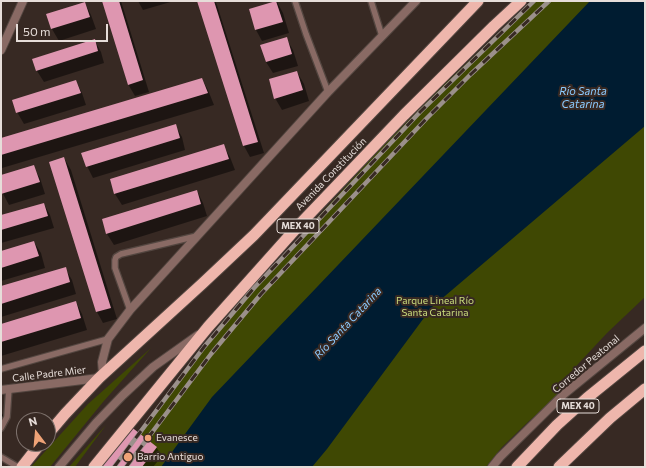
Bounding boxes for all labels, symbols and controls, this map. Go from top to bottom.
scale bar [18,16,110,42]
text: 50 m [23,24,51,38]
water label: Río Santa Catarina [559,84,607,110]
street label: Avenida Constitución [293,135,369,213]
road number: MEX 40 [277,219,319,233]
water label: Río Santa Catarina [312,285,384,361]
park label: Parque Lineal Río Santa Catarina [396,295,474,318]
street label: Corredor Peatonal [550,333,622,395]
street label: Calle Padre Mier [12,364,86,384]
road number: MEX 40 [557,399,599,413]
north arrow [16,412,56,452]
text: N [27,414,39,428]
place label: Evanesce [156,432,198,444]
marker: Evanesce [143,433,153,443]
marker: Barrio Antiguo [122,451,134,463]
place label: Barrio Antiguo [137,451,203,463]

